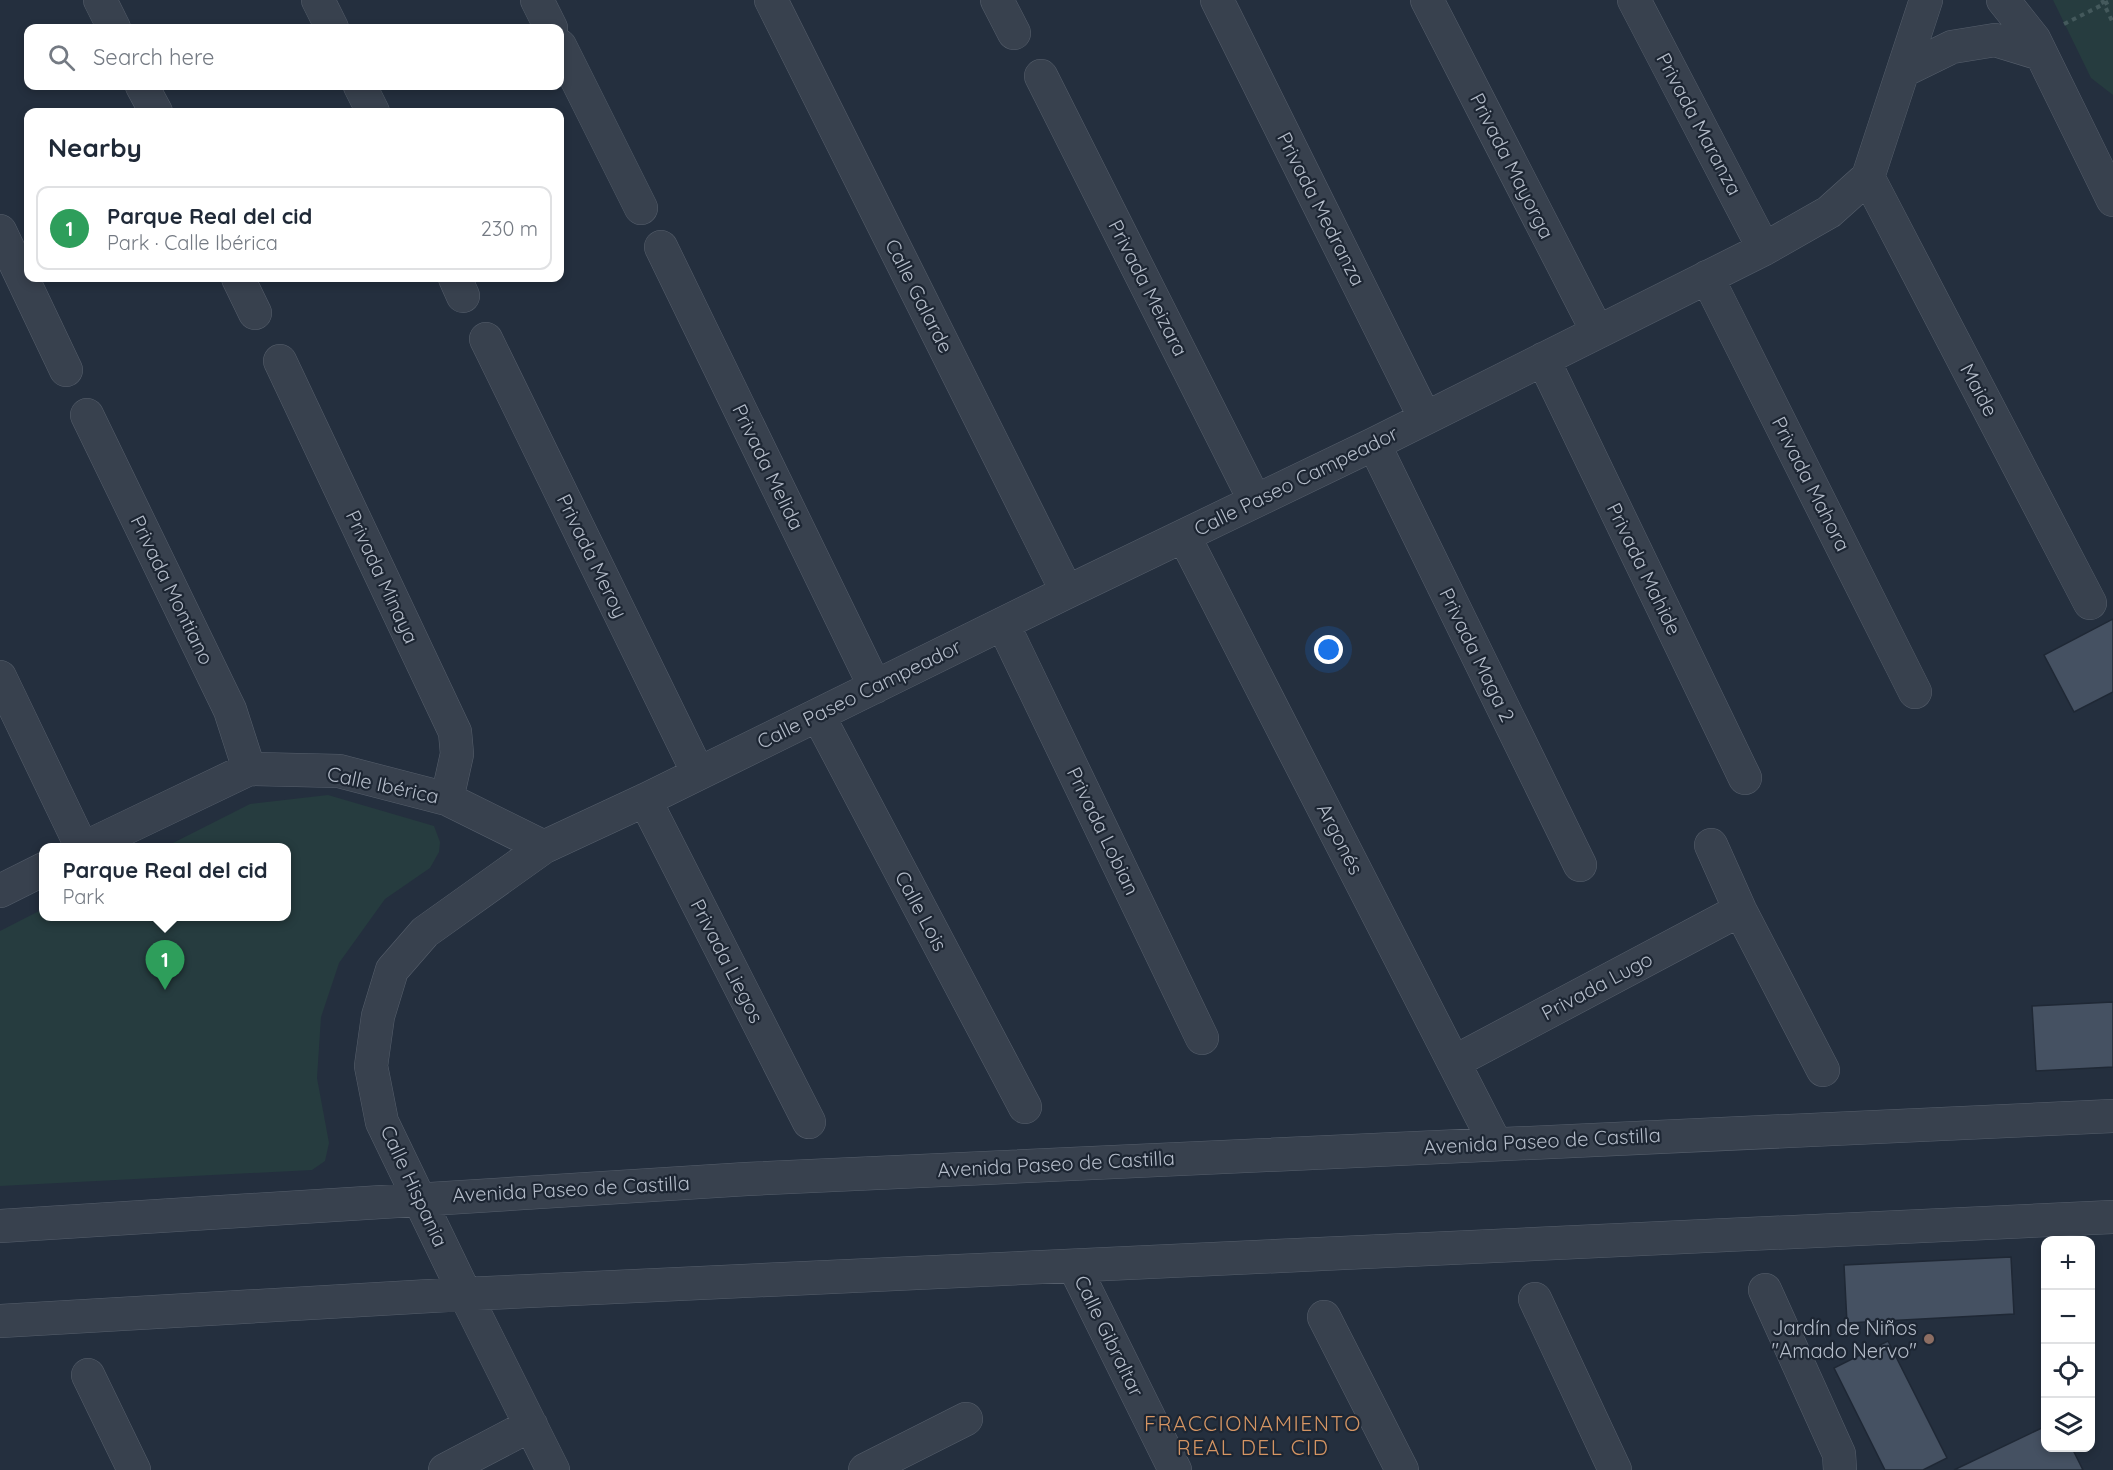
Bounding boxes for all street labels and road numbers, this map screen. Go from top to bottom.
street label: Privada Maranza [1651,48,1748,199]
street label: Privada Mayorga [1465,89,1560,243]
street label: Privada Medranza [1272,128,1371,290]
street label: Privada Meizara [1103,215,1194,360]
street label: Calle Galarde [880,235,959,357]
street label: Maide [1955,359,2004,421]
street label: Privada Melida [727,400,810,534]
street label: Privada Mahora [1767,412,1856,555]
street label: Calle Paseo Campeador [1190,420,1402,541]
street label: Privada Meroy [552,490,633,622]
street label: Privada Mahide [1602,499,1687,639]
street label: Privada Minaya [341,506,424,647]
street label: Privada Montiano [125,511,219,669]
street label: Privada Maga 2 [1434,584,1521,726]
street label: Calle Paseo Campeador [753,633,965,754]
street label: Calle Ibérica [325,760,441,809]
street label: Privada Lobian [1062,763,1145,899]
street label: Argonés [1312,799,1369,879]
street label: Calle Lois [890,866,953,955]
street label: Privada Liegos [685,895,769,1027]
street label: Privada Lugo [1537,946,1657,1025]
street label: Calle Hispania [375,1121,454,1251]
street label: Avenida Paseo de Castilla [1423,1122,1661,1159]
street label: Avenida Paseo de Castilla [937,1145,1175,1182]
street label: Avenida Paseo de Castilla [452,1170,690,1207]
street label: Calle Gibraltar [1069,1271,1150,1401]

